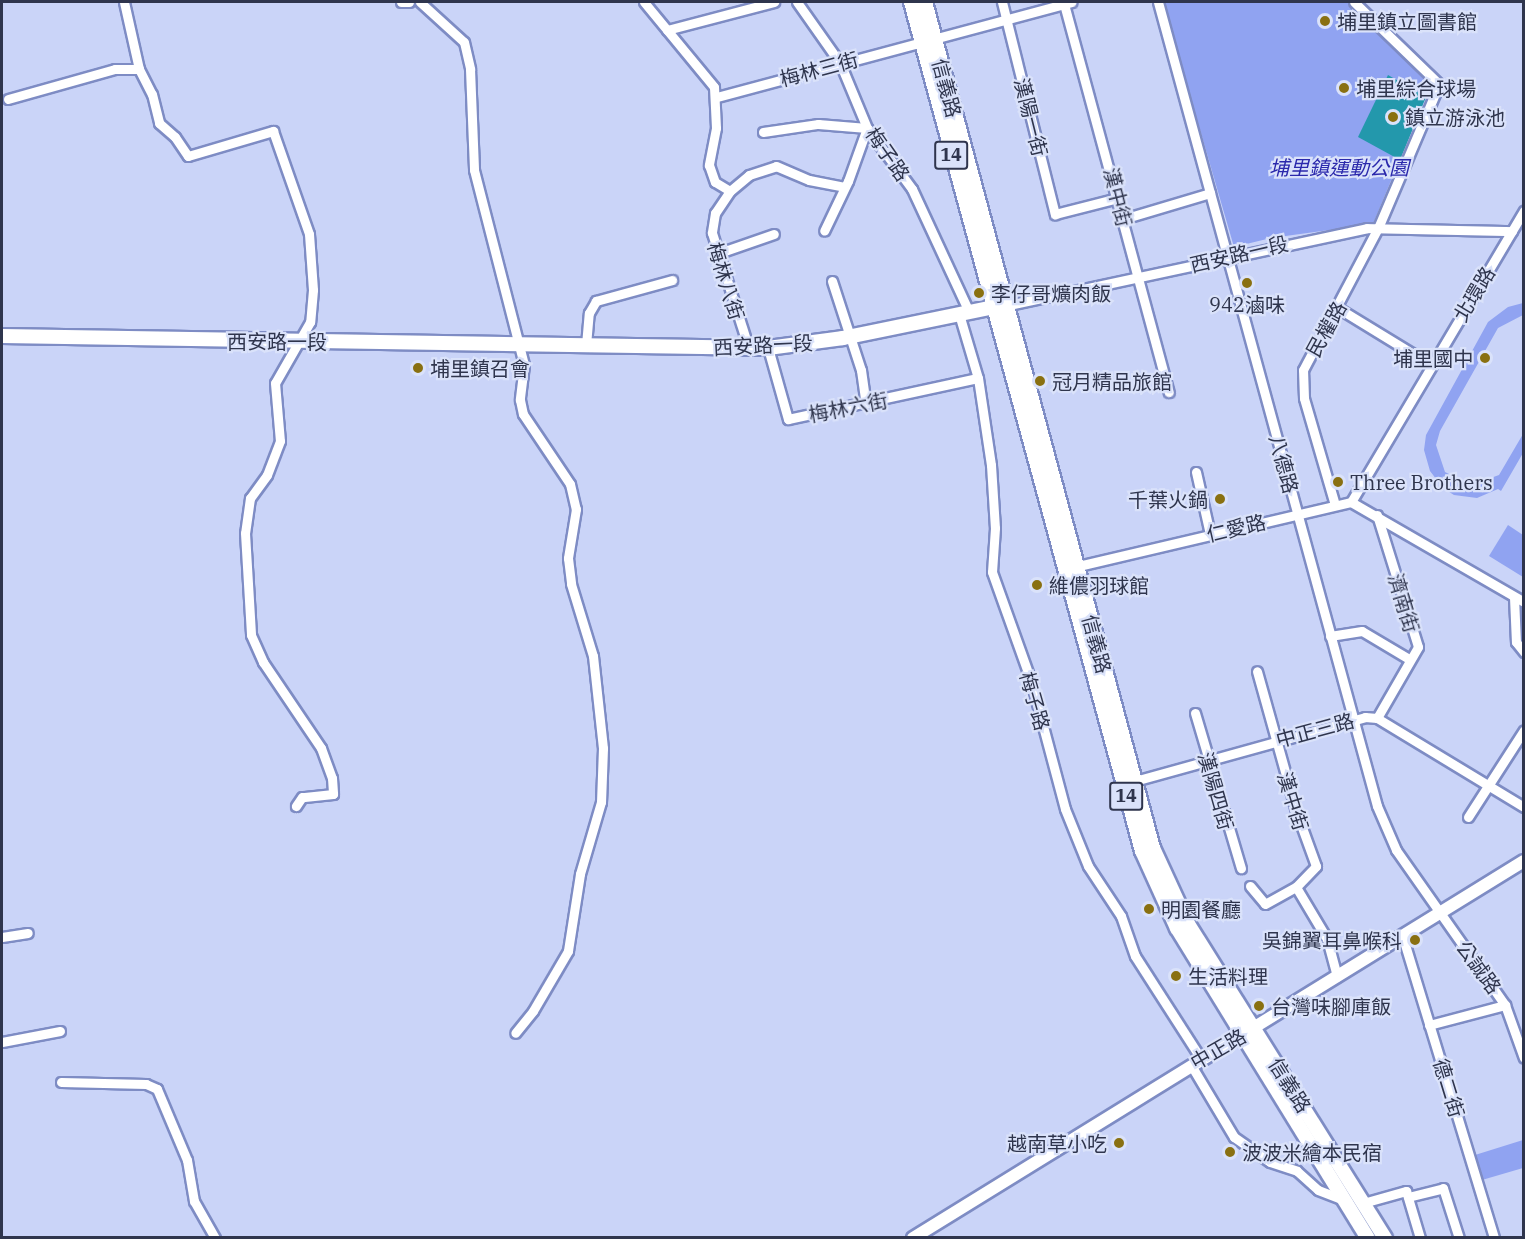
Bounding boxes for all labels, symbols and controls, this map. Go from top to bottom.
place label: 埔里鎮立圖書館 [1337,9,1477,33]
marker: 埔里鎮立圖書館 [1318,14,1332,28]
street label: 梅林三街 [777,47,861,91]
street label: 信義路 [928,56,966,120]
street label: 漢陽一街 [1010,75,1052,159]
place label: 埔里綜合球場 [1356,76,1476,100]
marker: 埔里綜合球場 [1337,81,1351,95]
place label: 鎮立游泳池 [1405,105,1505,129]
marker: 鎮立游泳池 [1386,110,1400,124]
street label: 梅子路 [861,123,915,185]
road number: 14 [933,140,969,170]
park label: 埔里鎮運動公園 [1269,155,1409,179]
street label: 漢中街 [1099,165,1137,229]
street label: 西安路一段 [1188,231,1290,277]
street label: 梅林八街 [703,239,749,323]
street label: 北環路 [1448,262,1500,326]
marker: 942滷味 [1240,276,1254,290]
place label: 李仔哥爌肉飯 [991,281,1111,305]
marker: 李仔哥爌肉飯 [972,286,986,300]
place label: 942滷味 [1209,292,1285,316]
street label: 民權路 [1301,297,1351,361]
street label: 西安路一段 [227,329,327,353]
street label: 西安路一段 [712,330,814,360]
place label: 埔里國中 [1393,346,1473,370]
marker: 埔里國中 [1478,351,1492,365]
place label: 埔里鎮召會 [430,356,530,380]
marker: 埔里鎮召會 [411,361,425,375]
place label: 冠月精品旅館 [1052,369,1172,393]
marker: 冠月精品旅館 [1033,374,1047,388]
street label: 梅林六街 [806,388,890,426]
street label: 八德路 [1265,432,1303,496]
place label: Three Brothers [1350,470,1493,494]
marker: Three Brothers [1331,475,1345,489]
place label: 千葉火鍋 [1128,487,1208,511]
marker: 千葉火鍋 [1213,492,1227,506]
street label: 仁愛路 [1204,510,1268,546]
street label: 濟南街 [1384,571,1424,635]
place label: 維儂羽球館 [1049,573,1149,597]
marker: 維儂羽球館 [1030,578,1044,592]
street label: 信義路 [1078,612,1116,676]
street label: 梅子路 [1015,669,1055,733]
street label: 中正三路 [1273,708,1357,752]
street label: 漢陽四街 [1193,749,1239,833]
street label: 漢中街 [1273,769,1313,833]
road number: 14 [1108,781,1144,811]
place label: 明園餐廳 [1161,897,1241,921]
marker: 明園餐廳 [1142,902,1156,916]
place label: 吳錦翼耳鼻喉科 [1262,928,1402,952]
marker: 吳錦翼耳鼻喉科 [1406,931,1424,949]
street label: 公誠路 [1452,936,1506,998]
place label: 生活料理 [1188,964,1268,988]
marker: 生活料理 [1169,969,1183,983]
place label: 台灣味腳庫飯 [1271,994,1391,1018]
marker: 台灣味腳庫飯 [1252,999,1266,1013]
street label: 中正路 [1186,1024,1250,1074]
street label: 信義路 [1264,1053,1316,1117]
street label: 德二街 [1429,1056,1469,1120]
place label: 越南草小吃 [1007,1131,1107,1155]
marker: 越南草小吃 [1112,1136,1126,1150]
place label: 波波米繪本民宿 [1242,1140,1382,1164]
marker: 波波米繪本民宿 [1223,1145,1237,1159]

